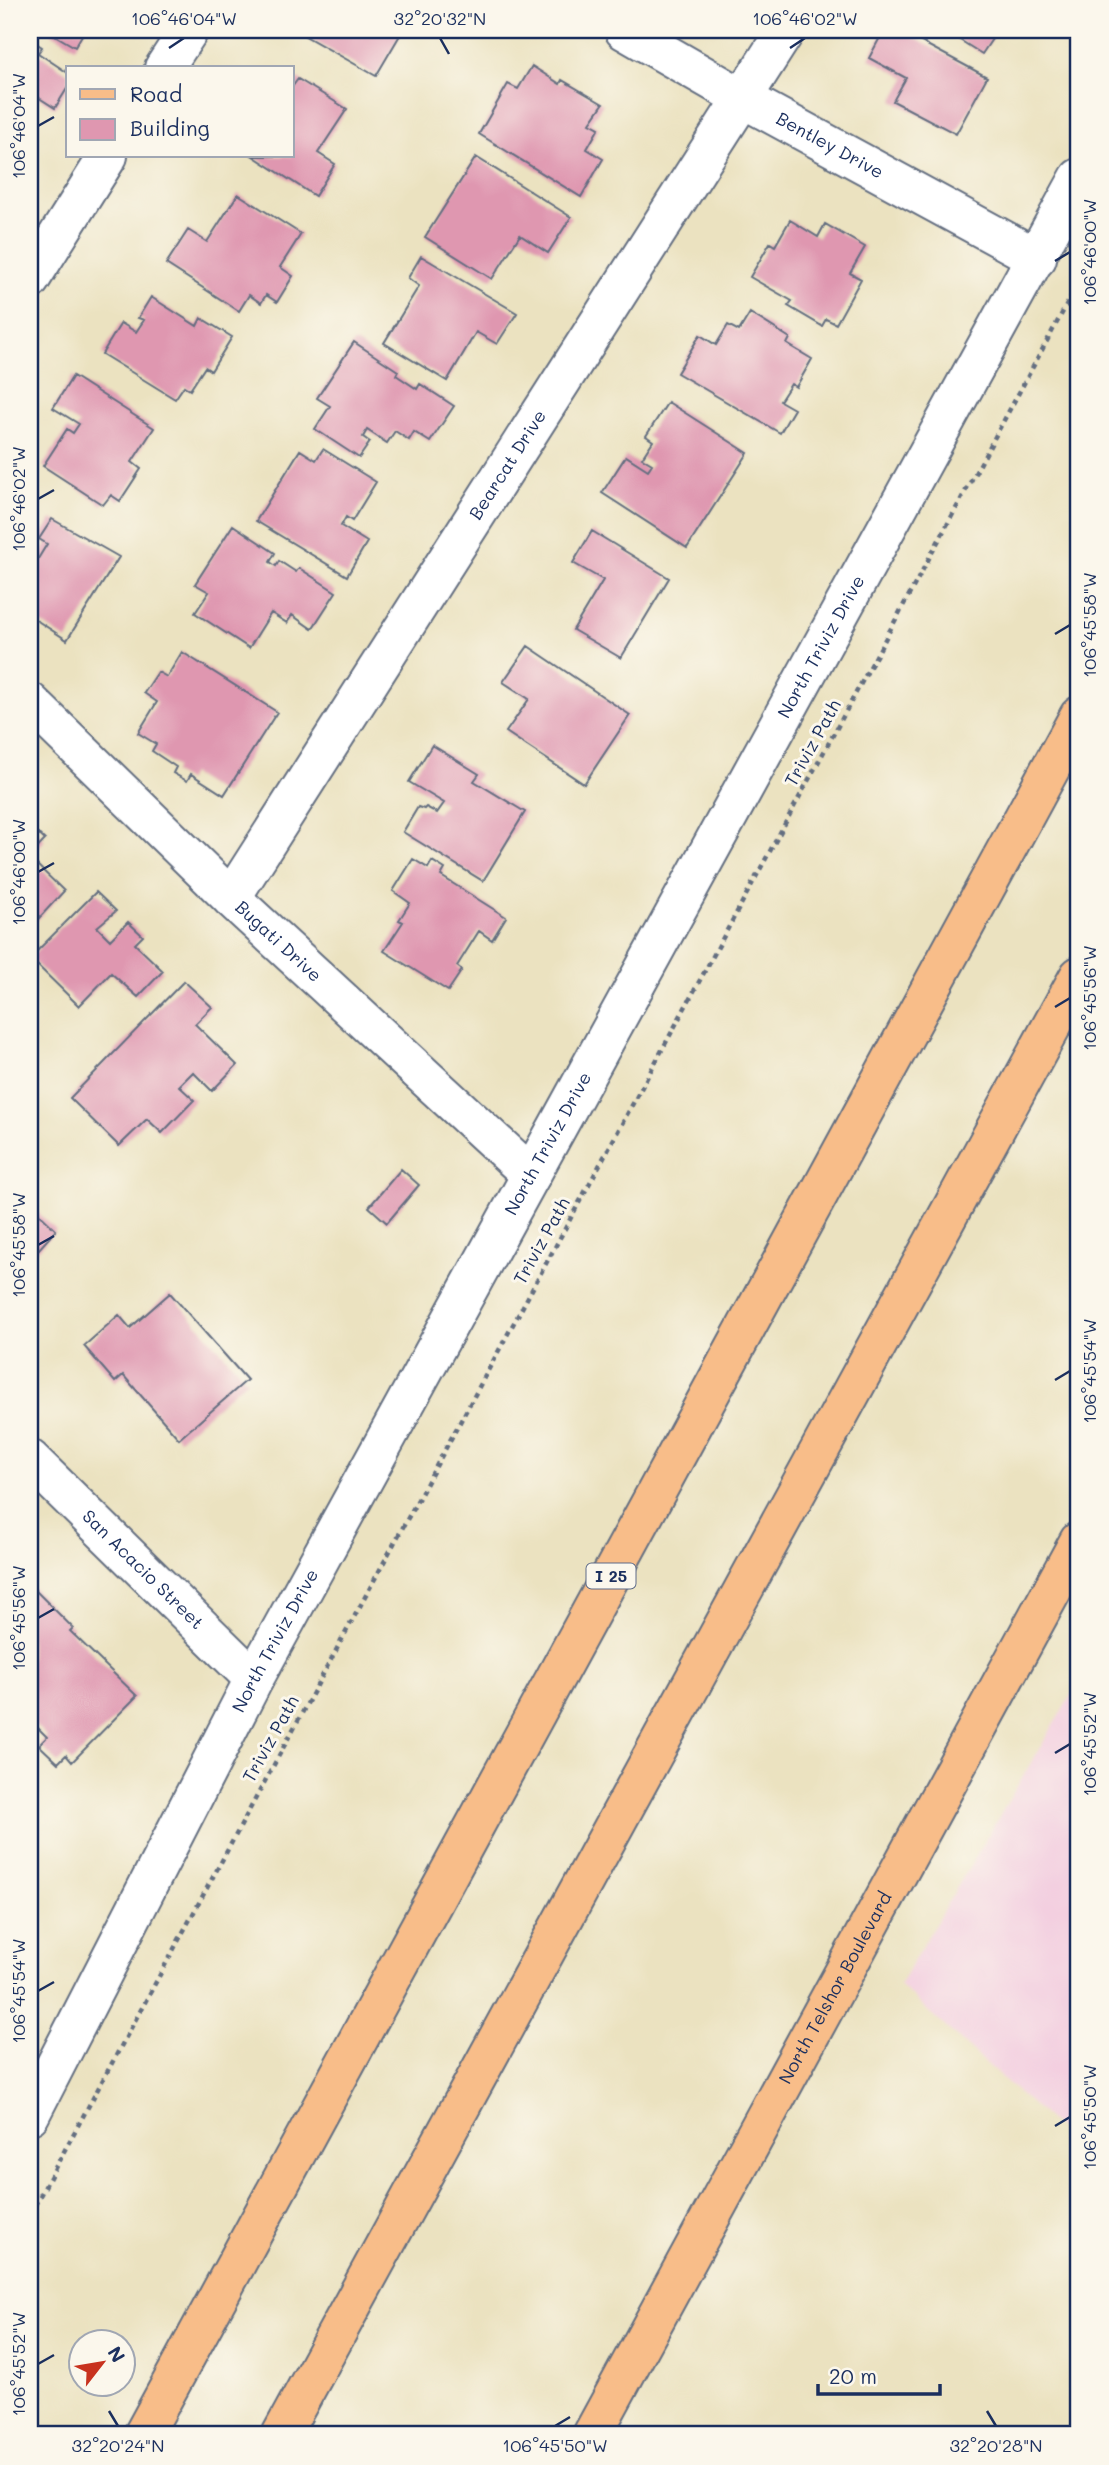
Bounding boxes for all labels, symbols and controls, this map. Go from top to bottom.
text: 106°46'04"W [131,6,237,30]
text: 32°20'32"N [394,6,486,30]
text: 106°46'02"W [752,6,858,30]
legend [66,66,294,158]
text: 106°46'04"W [6,73,30,179]
text: Road [130,80,182,107]
street label: Bentley Drive [772,106,888,184]
text: Building [130,114,210,141]
text: 106°46'00"W [1077,199,1101,305]
street label: Bearcat Drive [463,405,551,524]
text: 106°46'02"W [6,446,30,552]
street label: North Triviz Drive [771,570,869,722]
text: 106°45'58"W [1077,572,1101,678]
street label: Triviz Path [778,695,846,790]
text: 106°46'00"W [6,819,30,925]
street label: Bugati Drive [231,895,327,987]
text: 106°45'56"W [1077,945,1101,1051]
street label: North Triviz Drive [498,1067,596,1219]
text: 106°45'58"W [6,1192,30,1298]
street label: Triviz Path [507,1193,575,1288]
text: 106°45'54"W [1077,1318,1101,1424]
street label: San Acacio Street [77,1504,209,1634]
street label: North Triviz Drive [226,1564,323,1716]
road number: I 25 [586,1564,636,1588]
text: 106°45'56"W [6,1565,30,1671]
street label: Triviz Path [236,1691,304,1786]
text: 106°45'52"W [1077,1692,1101,1796]
street label: North Telshor Boulevard [772,1887,897,2088]
text: 106°45'54"W [6,1938,30,2044]
text: 106°45'50"W [1077,2064,1101,2170]
text: 106°45'52"W [6,2312,30,2416]
north arrow [66,2328,136,2398]
text: N [103,2341,131,2367]
scale bar [818,2353,941,2397]
text: 20 m [829,2362,877,2389]
text: 32°20'24"N [72,2433,164,2457]
text: 106°45'50"W [502,2433,608,2457]
text: 32°20'28"N [949,2433,1043,2457]

